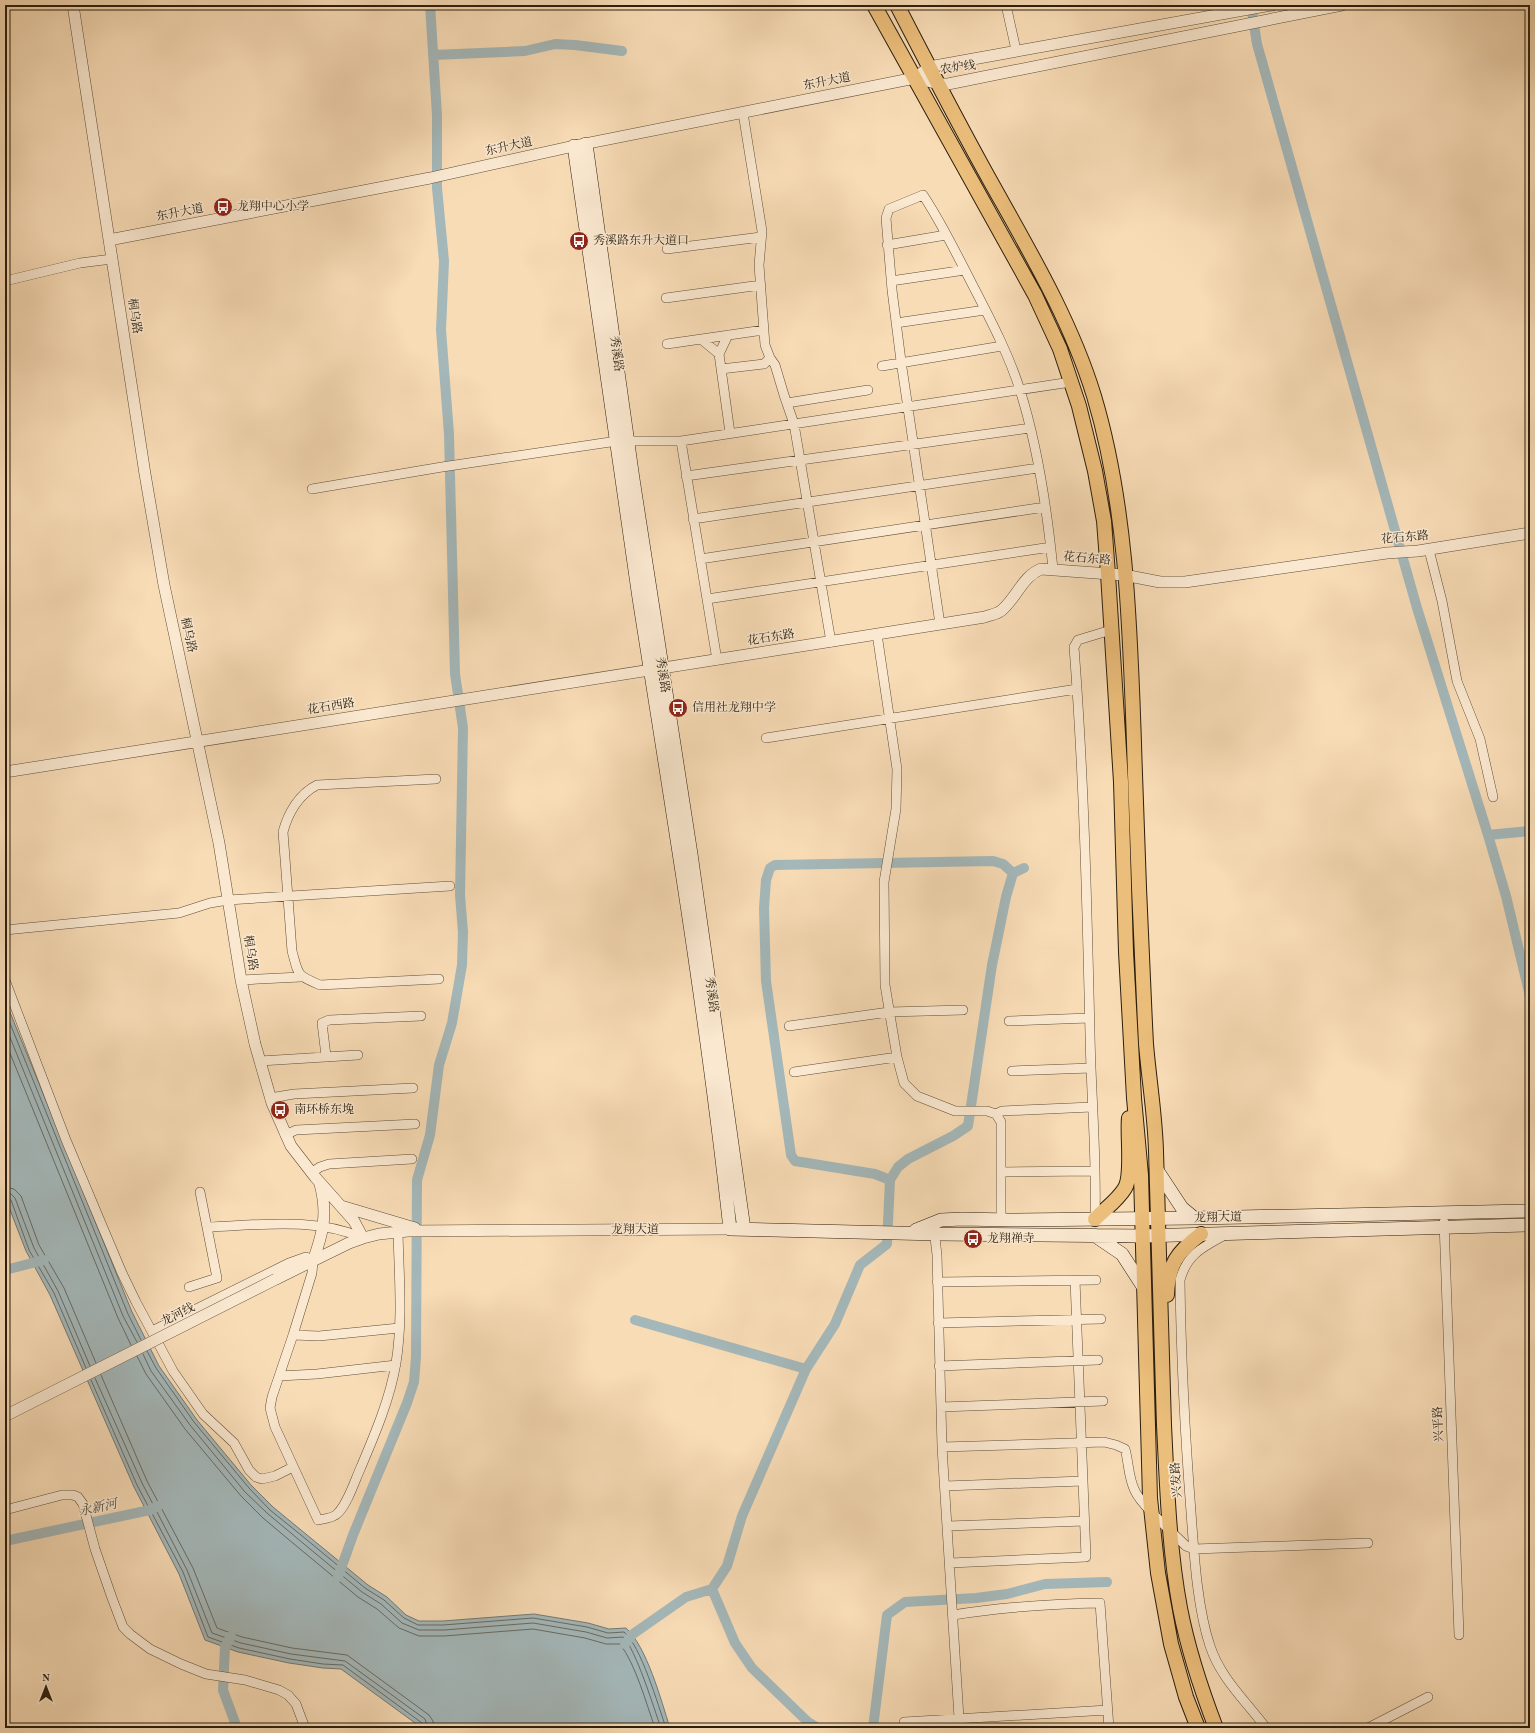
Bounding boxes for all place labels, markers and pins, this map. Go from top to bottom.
bus stop icon: 龙翔中心小学 [212,196,234,218]
place label: 龙翔中心小学 [237,199,309,213]
bus stop icon: 秀溪路东升大道口 [568,230,590,252]
place label: 秀溪路东升大道口 [593,233,689,247]
bus stop icon: 信用社龙翔中学 [667,697,689,719]
place label: 信用社龙翔中学 [692,700,776,714]
bus stop icon: 南环桥东堍 [269,1099,291,1121]
place label: 南环桥东堍 [294,1102,354,1116]
bus stop icon: 龙翔禅寺 [962,1228,984,1250]
place label: 龙翔禅寺 [987,1231,1035,1245]

